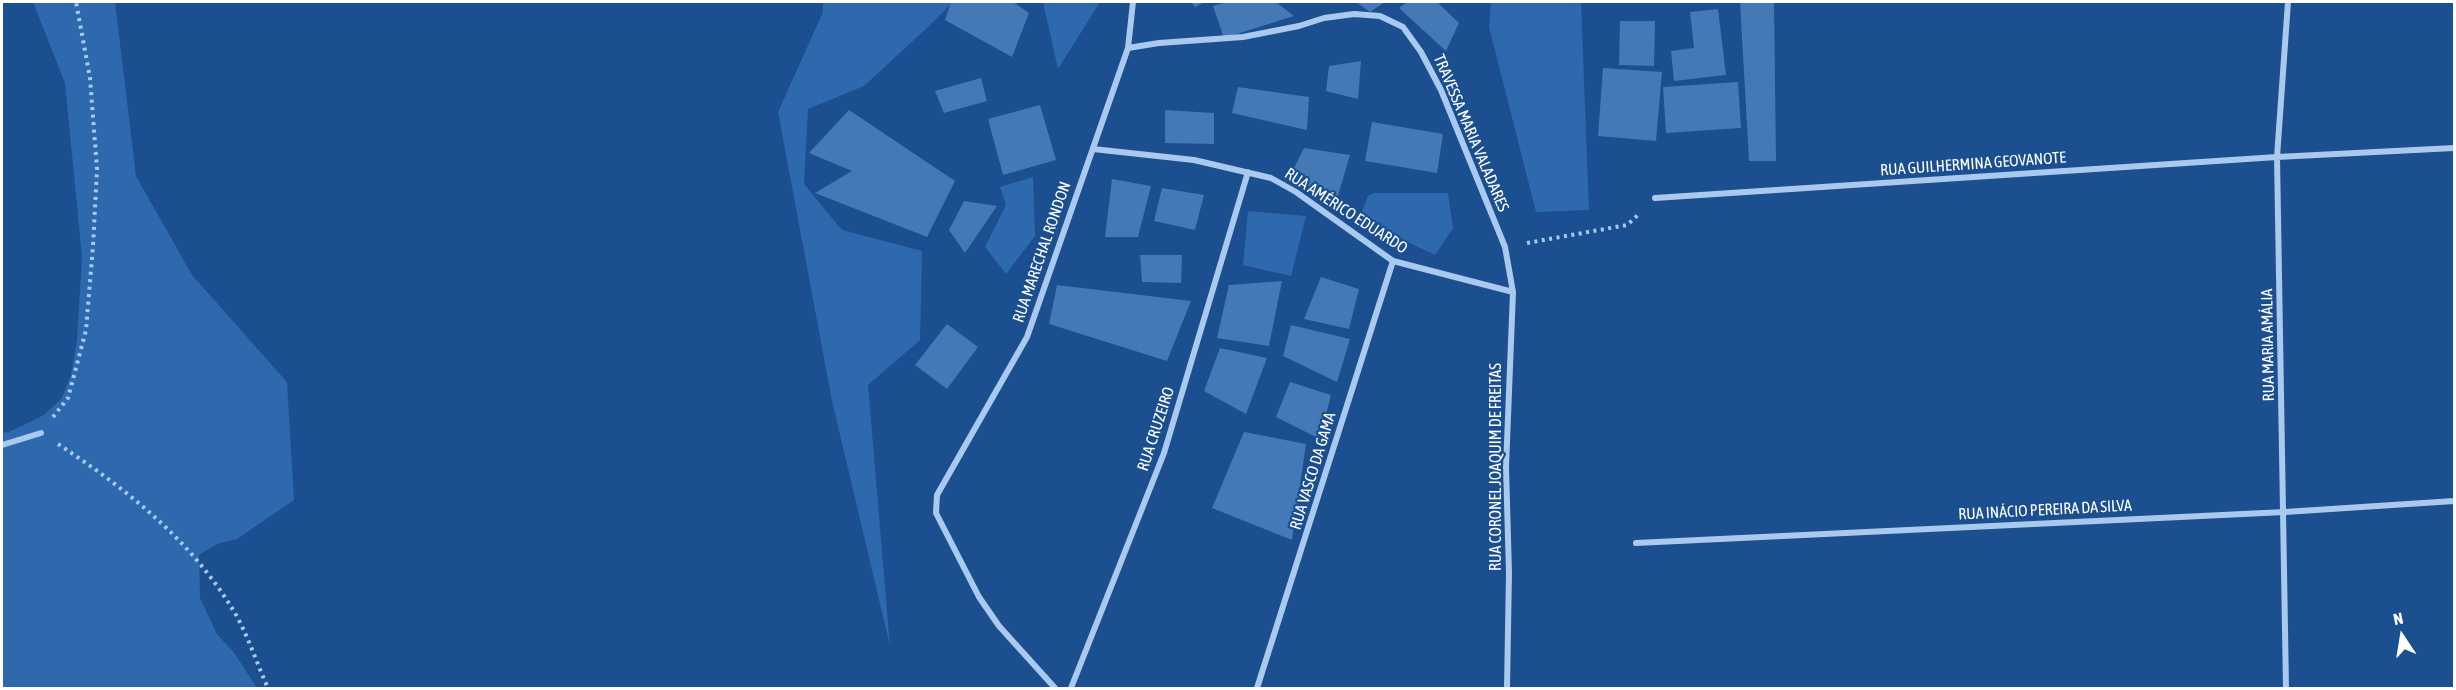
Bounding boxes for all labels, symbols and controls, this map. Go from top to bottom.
street label: TRAVESSA MARIA VALADARES [1429,51,1513,215]
street label: RUA GUILHERMINA GEOVANOTE [1879,148,2067,180]
street label: RUA AMÉRICO EDUARDO [1281,164,1411,258]
street label: RUA MARECHAL RONDON [1009,179,1075,325]
street label: RUA MARIA AMÁLIA [2257,289,2279,401]
street label: RUA CORONEL JOAQUIM DE FREITAS [1486,363,1506,571]
street label: RUA CRUZEIRO [1133,384,1179,474]
street label: RUA VASCO DA GAMA [1286,410,1340,532]
street label: RUA INÁCIO PEREIRA DA SILVA [1958,496,2132,524]
north arrow [2372,606,2432,666]
text: N [2392,609,2405,628]

